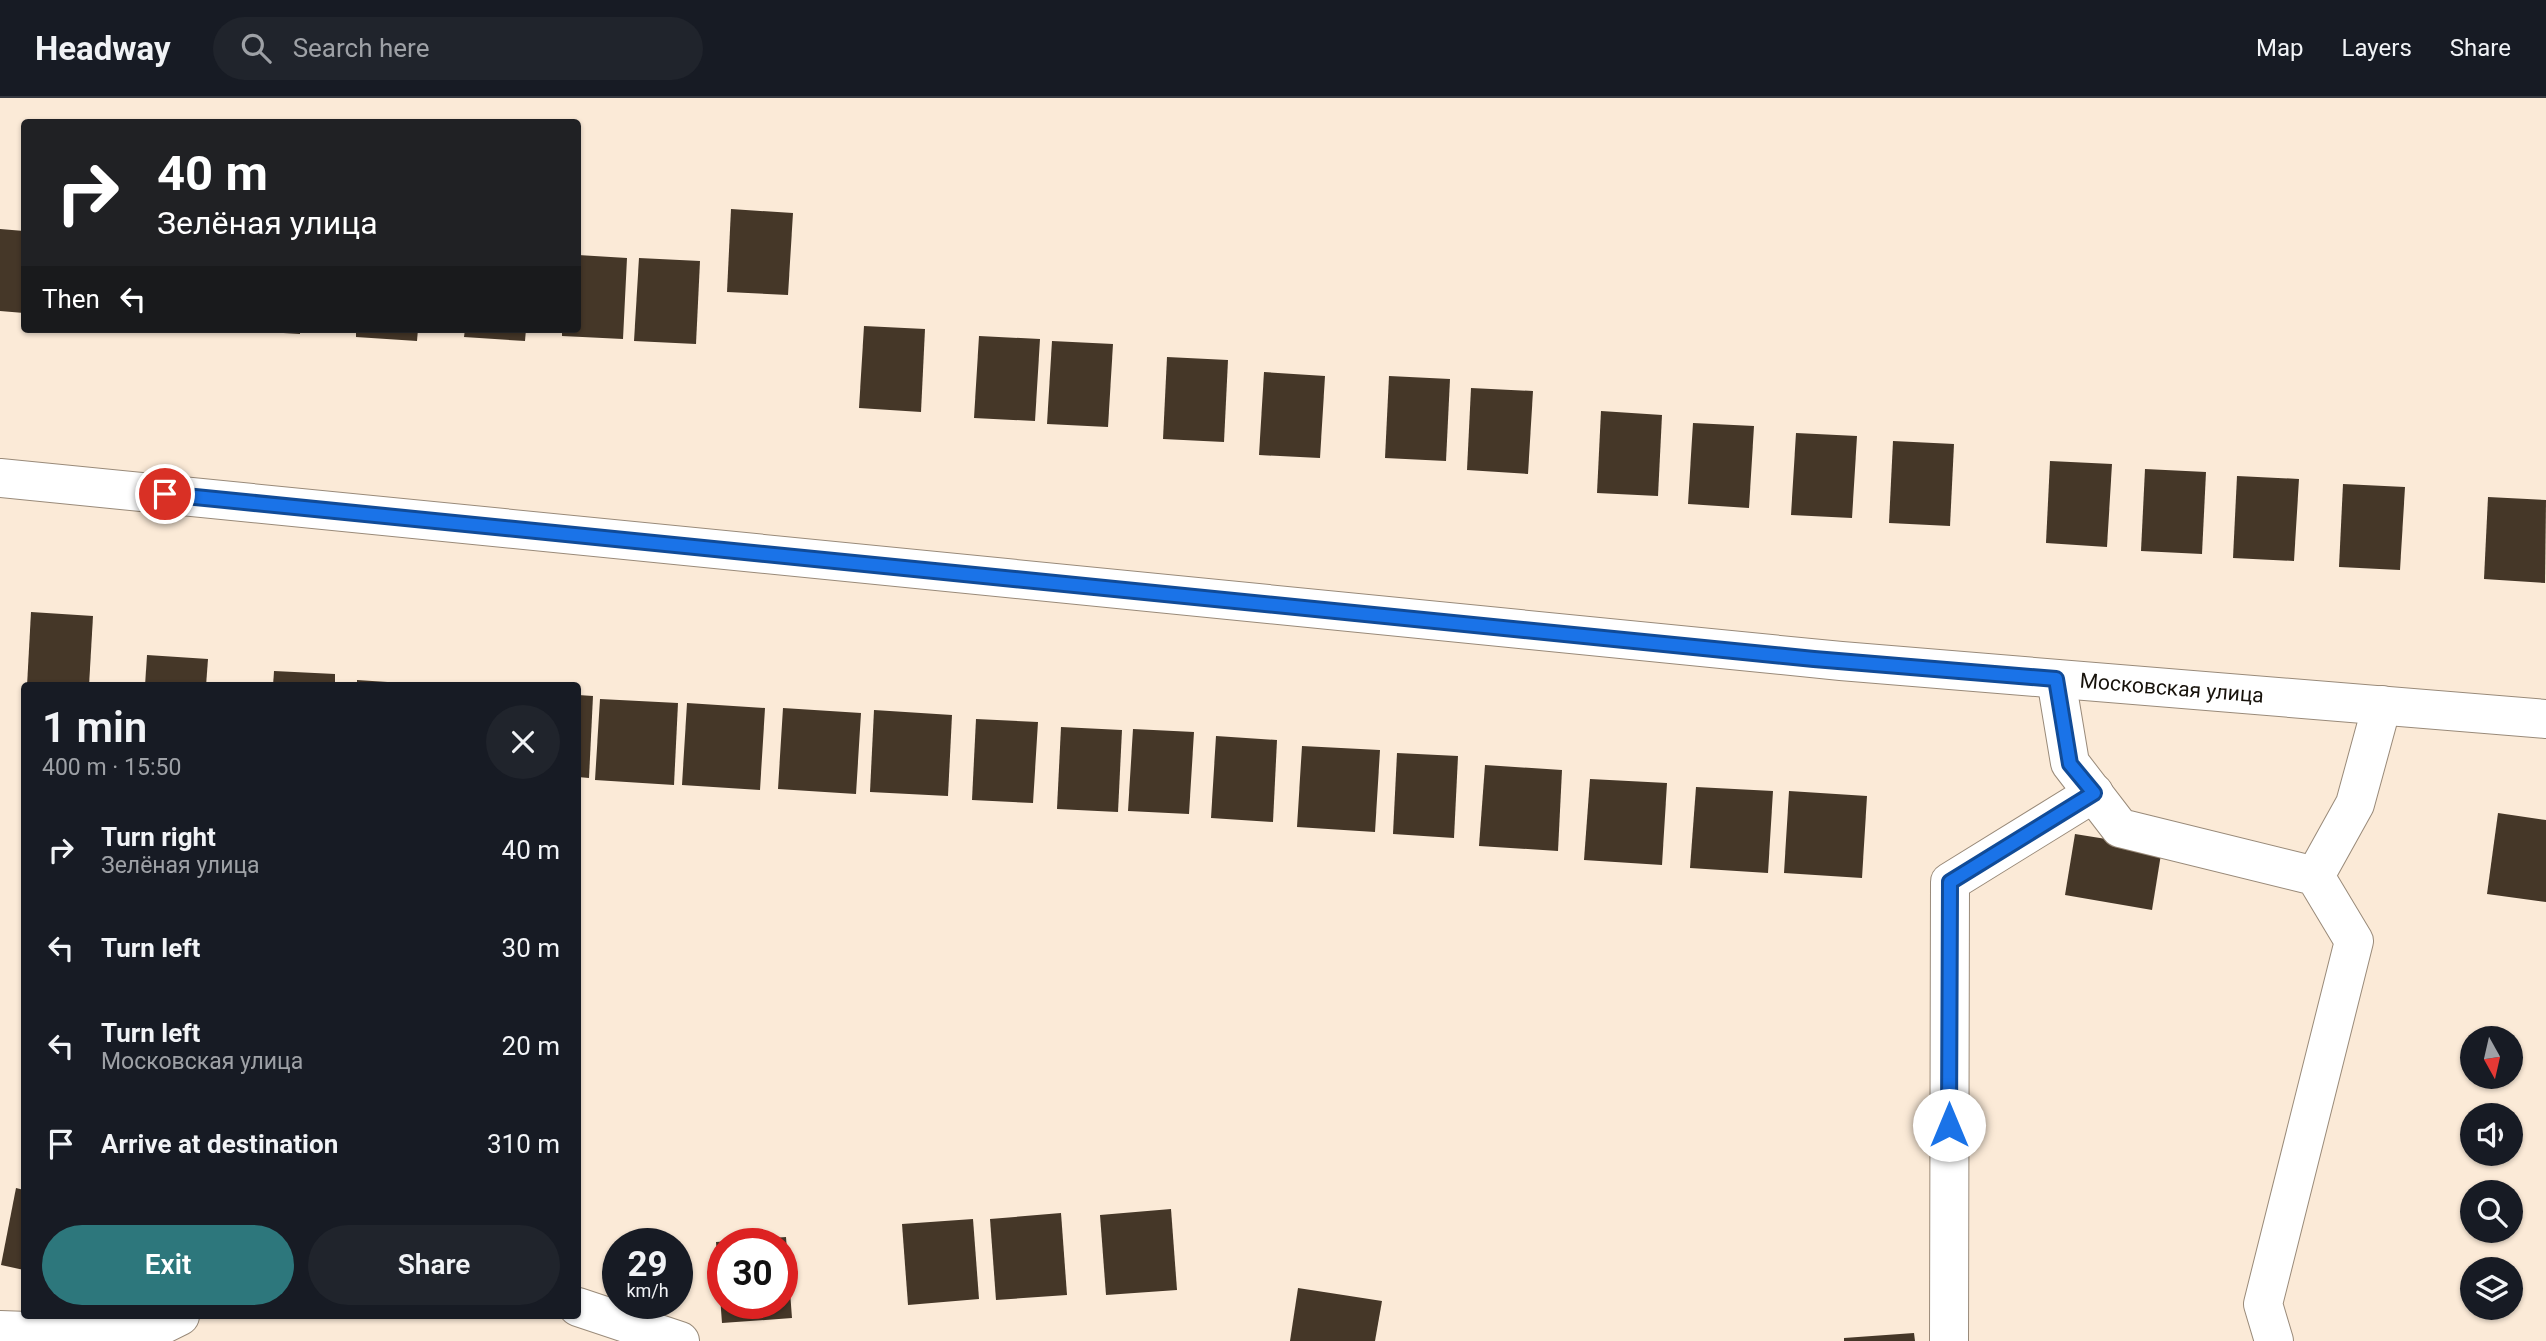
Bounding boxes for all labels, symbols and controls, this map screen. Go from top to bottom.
search box [213,17,703,80]
text: Headway [35,29,171,68]
icon: search [237,29,275,67]
text: Search here [293,33,429,63]
text: Map [2256,34,2304,62]
text: Layers [2342,34,2412,62]
text: Share [2450,34,2511,62]
text: 40 m [157,145,268,202]
icon: right [42,147,133,238]
text: Зелёная улица [157,204,378,242]
icon: left [114,280,152,318]
text: Then [42,284,100,314]
pin [135,464,195,524]
icon: arrive [146,475,184,513]
street label: Московская улица [2079,669,2265,708]
text: 1 min [42,703,147,752]
button: close [486,705,560,779]
text: 400 m · 15:50 [42,754,181,781]
text: Turn right [101,822,216,852]
icon: right [42,831,80,869]
text: 40 m [502,835,560,865]
text: Зелёная улица [101,852,260,879]
icon: left [42,929,80,967]
text: Turn left [101,933,200,963]
text: 30 m [502,933,560,963]
text: Turn left [101,1018,200,1048]
north arrow [2460,1026,2524,1088]
map controls [2460,1026,2523,1320]
icon: left [42,1027,80,1065]
text: 20 m [502,1031,560,1061]
text: Московская улица [101,1048,303,1075]
position arrow [1912,1088,1986,1162]
button: sound [2460,1103,2523,1166]
icon: arrive [42,1125,80,1163]
text: Arrive at destination [101,1129,338,1159]
text: 310 m [487,1129,560,1159]
button: search [2460,1180,2523,1243]
button: Exit [42,1225,294,1305]
button: Share [308,1225,560,1305]
speed limit sign: 30 [707,1228,798,1319]
text: 29 [627,1244,668,1285]
button: layers [2460,1257,2523,1320]
text: km/h [626,1280,669,1301]

